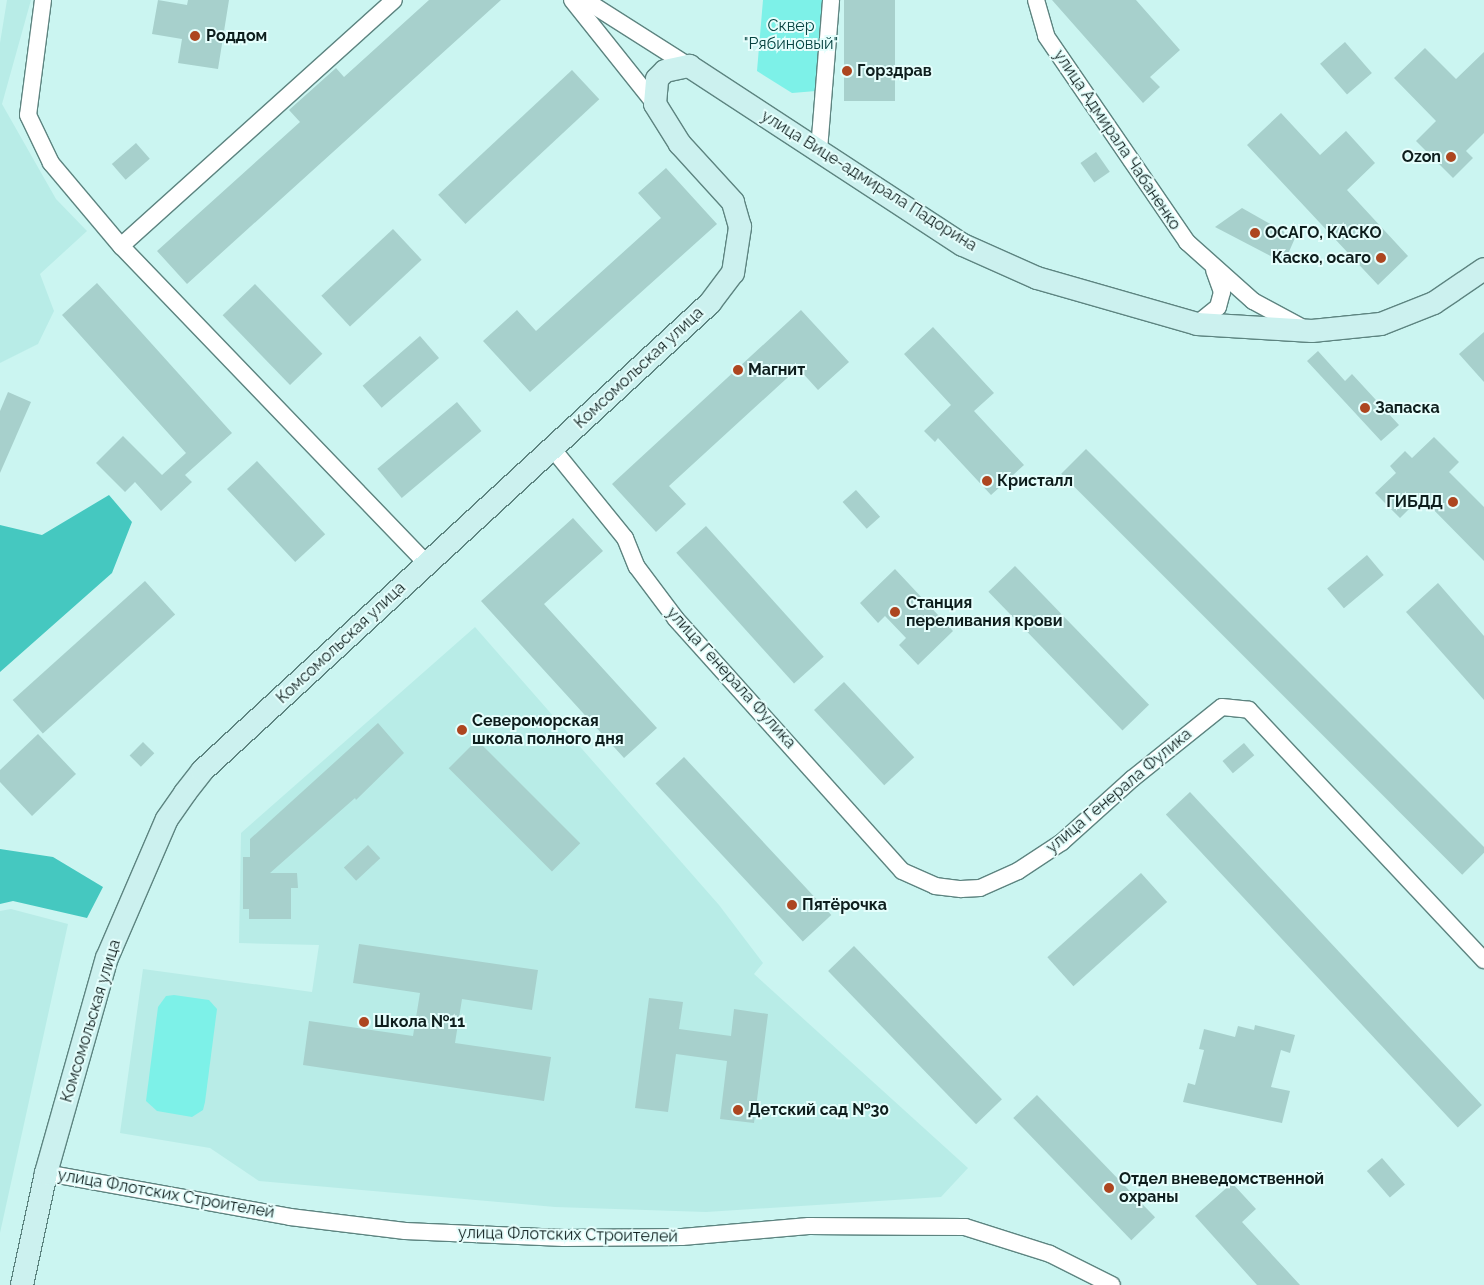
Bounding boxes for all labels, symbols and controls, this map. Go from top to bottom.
park label: Сквер "Рябиновый" [744,16,838,54]
place label: Роддом [206,26,267,46]
marker: Роддом [188,29,202,43]
street label: улица Адмирала Чабаненко [1049,46,1185,234]
place label: Горздрав [857,61,932,81]
marker: Горздрав [841,65,853,77]
street label: улица Вице-адмирала Падорина [758,106,980,256]
place label: Ozon [1402,147,1441,167]
marker: Ozon [1445,151,1457,163]
place label: ОСАГО, КАСКО [1265,223,1382,243]
marker: ОСАГО, КАСКО [1249,227,1261,239]
place label: Каско, осаго [1272,248,1371,268]
marker: Каско, осаго [1375,252,1387,264]
street label: Комсомольская улица [570,303,708,433]
place label: Магнит [748,360,805,380]
marker: Магнит [732,364,744,376]
place label: Запаска [1375,398,1440,418]
marker: Запаска [1359,402,1371,414]
place label: Кристалл [997,471,1073,491]
marker: Кристалл [981,475,993,487]
place label: ГИБДД [1386,492,1443,512]
marker: ГИБДД [1447,496,1459,508]
street label: Комсомольская улица [272,578,410,708]
place label: Станция переливания крови [906,593,1062,631]
street label: улица Генерала Фулика [663,603,799,753]
marker: Станция переливания крови [888,605,902,619]
place label: Североморская школа полного дня [472,711,624,749]
marker: Североморская школа полного дня [456,724,468,736]
street label: улица Генерала Фулика [1043,725,1195,857]
place label: Пятёрочка [802,895,887,915]
marker: Пятёрочка [786,899,798,911]
street label: Комсомольская улица [57,937,125,1105]
place label: Школа №11 [374,1012,465,1032]
marker: Школа №11 [358,1016,370,1028]
place label: Детский сад №30 [748,1100,889,1120]
marker: Детский сад №30 [732,1104,744,1116]
street label: улица Флотских Строителей [56,1165,276,1223]
place label: Отдел вневедомственной охраны [1119,1169,1324,1207]
marker: Отдел вневедомственной охраны [1103,1182,1115,1194]
street label: улица Флотских Строителей [458,1223,678,1247]

